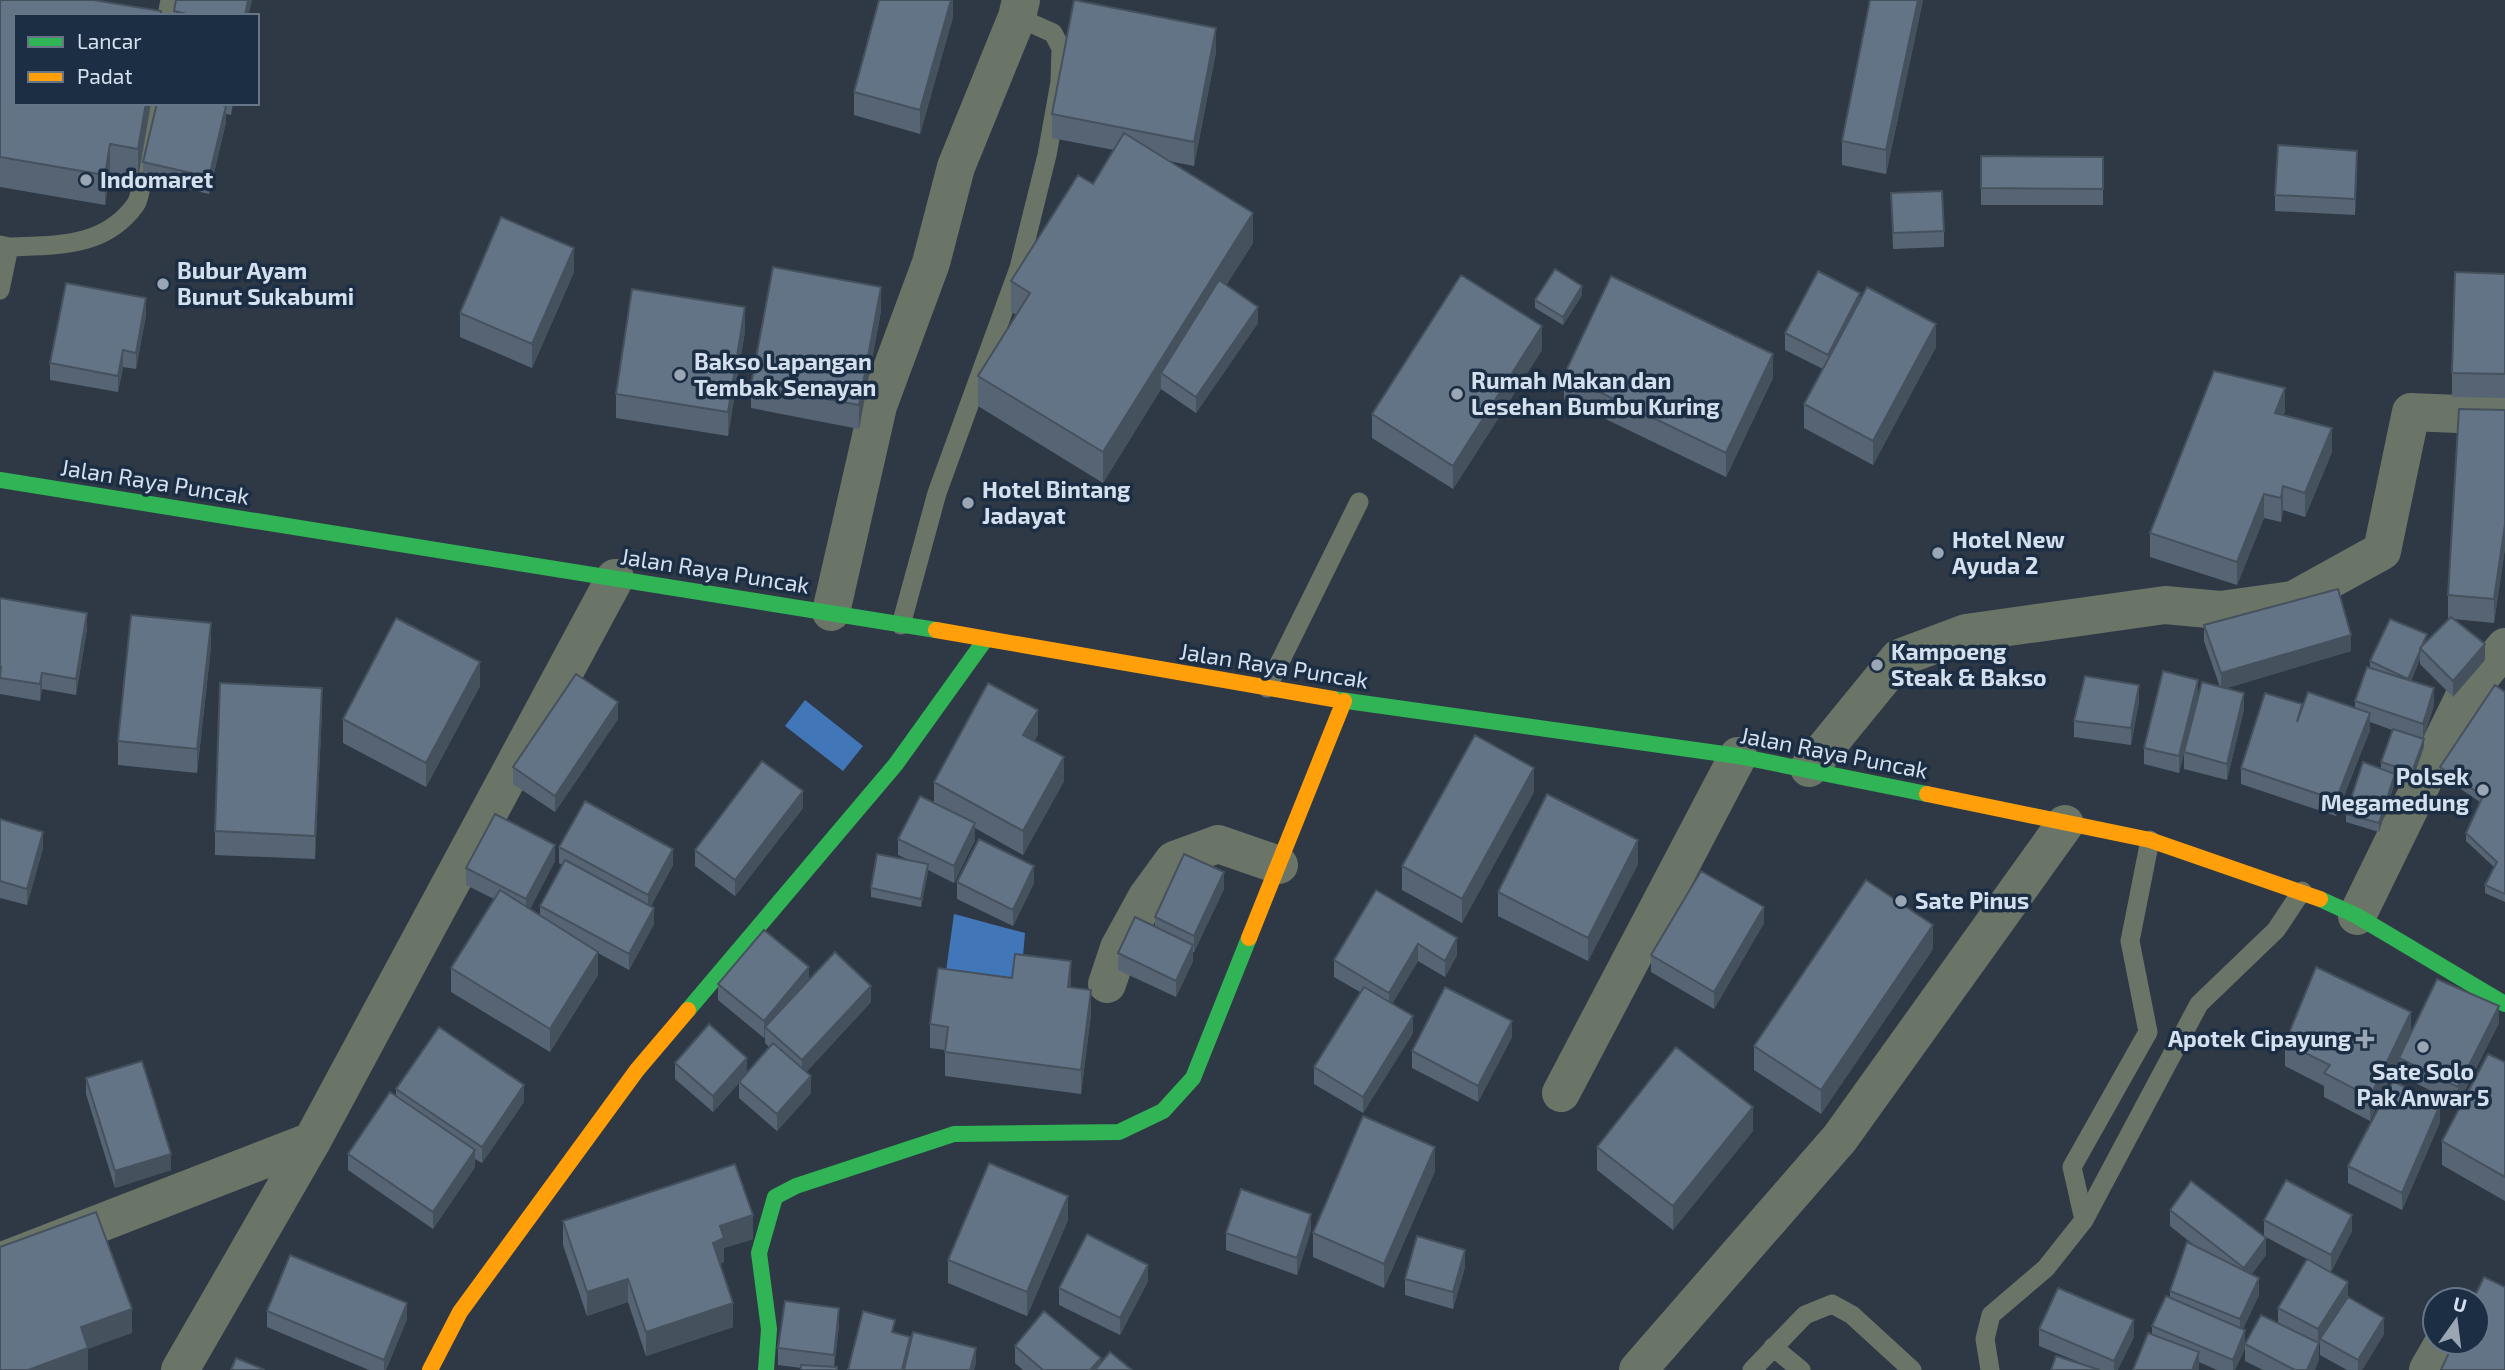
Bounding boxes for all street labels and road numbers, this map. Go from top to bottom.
street label: Jalan Raya Puncak [59,452,252,510]
street label: Jalan Raya Puncak [619,541,812,599]
street label: Jalan Raya Puncak [1178,636,1371,694]
street label: Jalan Raya Puncak [1738,720,1931,784]

